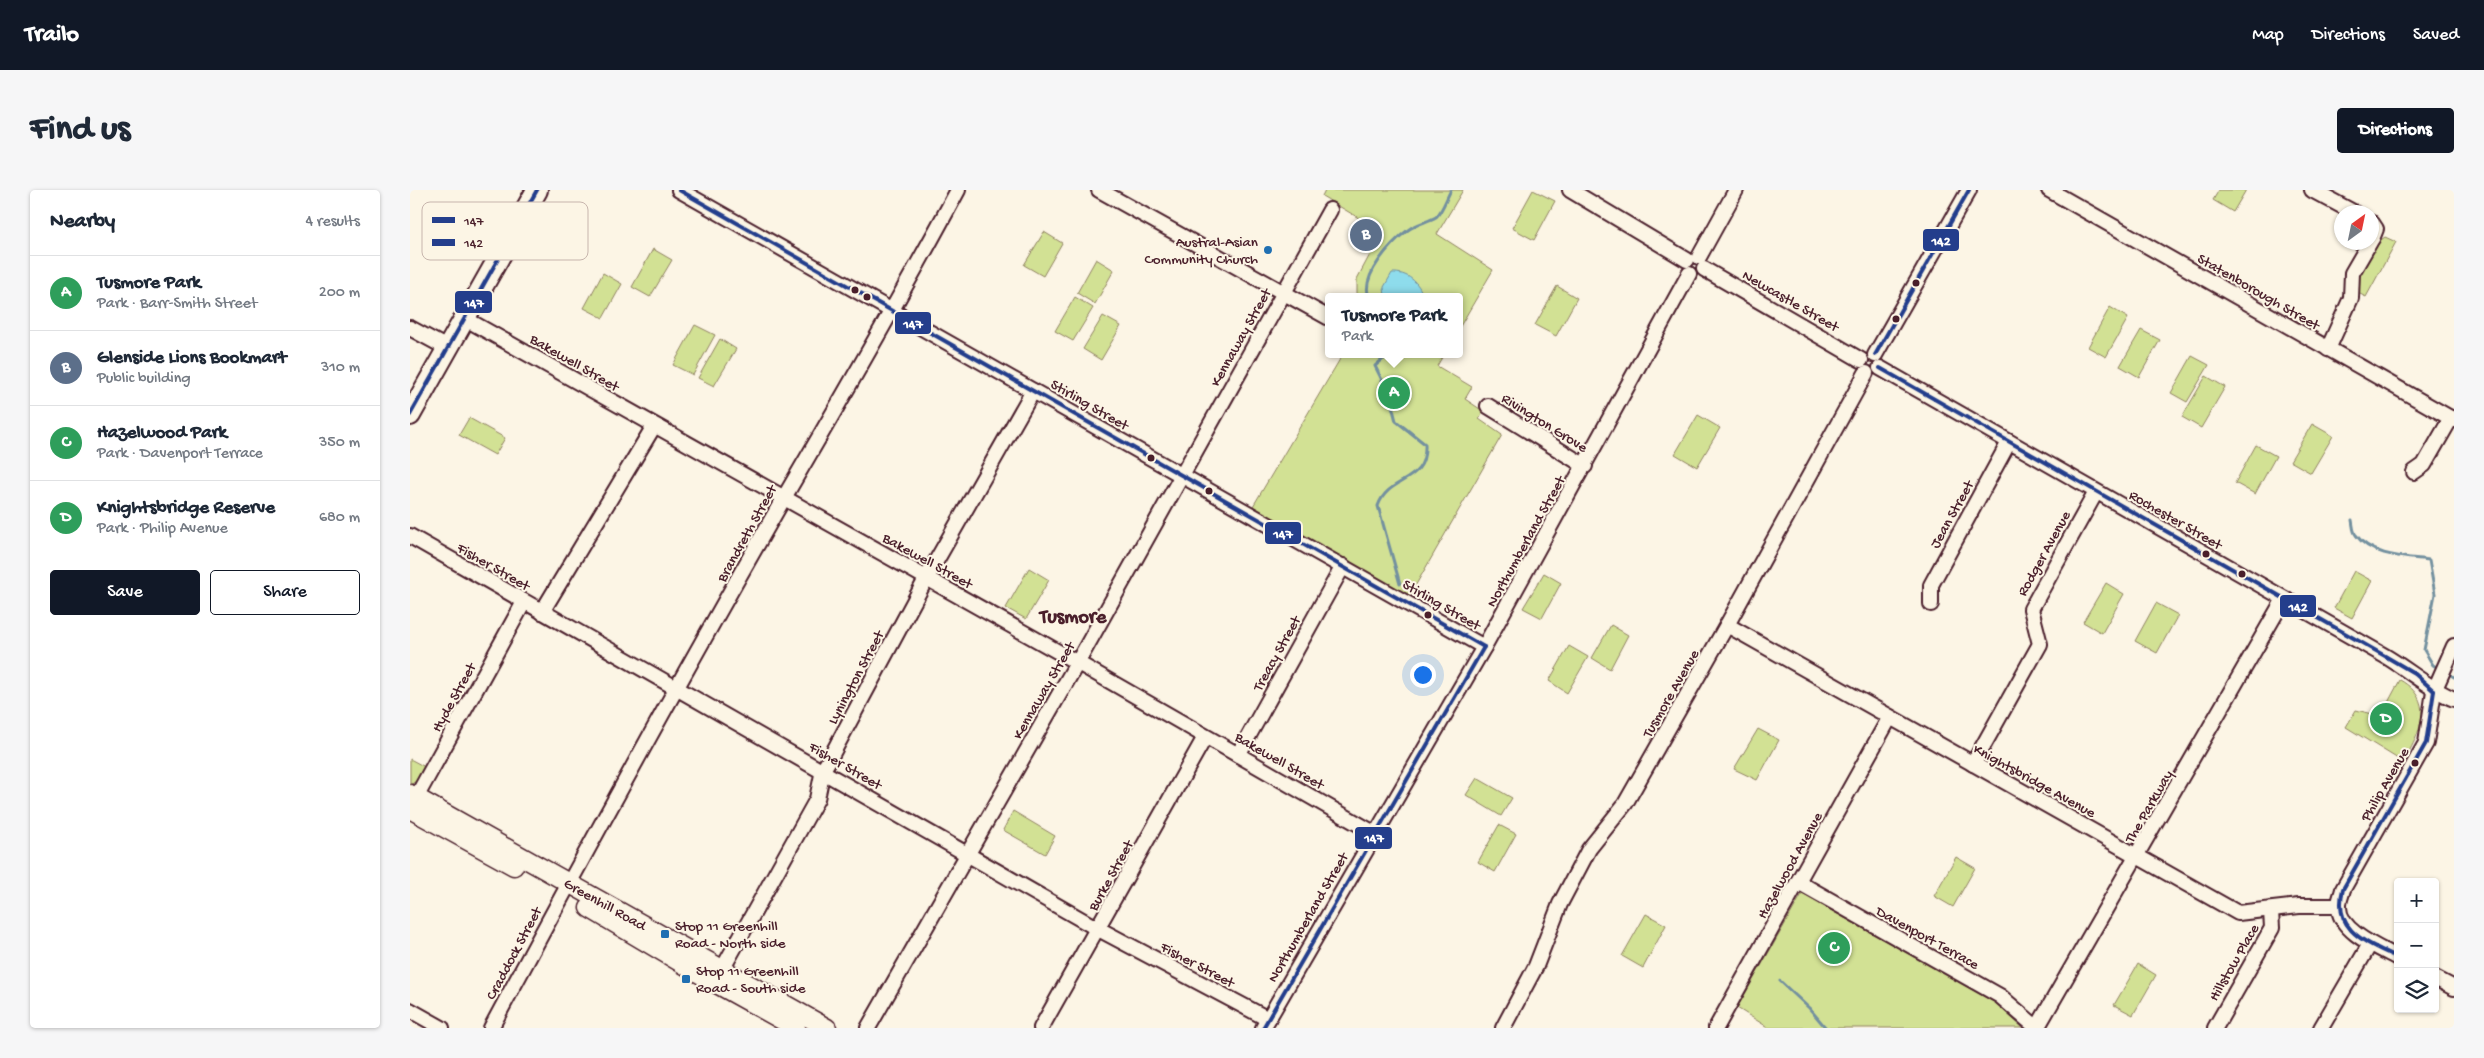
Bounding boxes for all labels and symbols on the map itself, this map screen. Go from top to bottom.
legend [422,202,588,260]
north arrow [2334,205,2379,250]
text: 147 [463,214,484,231]
pin: B [1350,216,1382,254]
line badge: 142 [1922,228,1960,252]
place label: Austral-Asian Community Church [1145,234,1258,269]
text: 142 [1930,234,1951,251]
text: 142 [463,236,483,253]
marker: Austral-Asian Community Church [1262,244,1274,256]
street label: Statenborough Street [2194,250,2324,336]
street label: Newcastle Street [1738,267,1843,338]
unlabelled marker [1911,278,1921,288]
street label: Kennaway Street [1207,284,1277,390]
unlabelled marker [850,285,860,295]
line badge: 147 [454,290,493,314]
unlabelled marker [862,292,872,302]
text: 147 [463,296,484,313]
line badge: 147 [894,311,932,335]
unlabelled marker [1891,314,1901,324]
text: 147 [902,317,923,334]
street label: Bakewell Street [525,330,623,397]
pin: A [1378,374,1410,412]
street label: Stirling Street [1047,376,1133,436]
street label: Rivington Grove [1498,390,1591,457]
unlabelled marker [1146,453,1156,463]
street label: Northumberland Street [1483,472,1571,611]
street label: Jean Street [1927,476,1980,552]
street label: Brandreth Street [713,481,783,586]
unlabelled marker [1204,486,1214,496]
street label: Rochester Street [2125,487,2226,556]
street label: Rodger Avenue [2014,508,2076,600]
line badge: 147 [1264,521,1302,545]
text: 147 [1272,527,1293,544]
street label: Bakewell Street [878,529,977,595]
street label: Fisher Street [453,539,534,597]
unlabelled marker [2201,549,2211,559]
unlabelled marker [2237,569,2247,579]
street label: Stirling Street [1399,576,1485,636]
line badge: 142 [2279,594,2317,618]
text: 142 [2287,600,2308,617]
district label: Tusmore [1038,607,1107,630]
unlabelled marker [1423,610,1433,620]
street label: Treacy Street [1249,612,1307,696]
street label: Lynington Street [825,626,890,728]
street label: Kennaway Street [1010,637,1081,743]
street label: Tusmore Avenue [1639,647,1704,742]
street label: Hyde Street [428,659,482,736]
your location [1410,662,1436,688]
pin: D [2370,700,2402,738]
street label: Bakewell Street [1230,728,1328,795]
street label: Fisher Street [805,738,886,796]
street label: Knightsbridge Avenue [1970,741,2099,823]
street label: Philip Avenue [2357,745,2414,826]
unlabelled marker [2410,758,2420,768]
street label: The Parkway [2121,767,2178,847]
street label: Hazelwood Avenue [1754,809,1828,922]
line badge: 147 [1354,826,1393,850]
text: 147 [1363,831,1384,848]
street label: Burke Street [1084,836,1139,915]
street label: Northumberland Street [1264,848,1354,986]
street label: Greenhill Road [560,875,650,936]
street label: Craddock Street [483,903,548,1003]
street label: Davenport Terrace [1871,903,1982,975]
place label: Stop 11 Greenhill Road - North side [675,918,786,953]
street label: Hillstow Place [2205,921,2264,1005]
marker: Stop 11 Greenhill Road - North side [659,928,671,940]
pin: C [1818,929,1850,967]
street label: Fisher Street [1156,938,1239,994]
place label: Stop 11 Greenhill Road - South side [696,963,806,998]
marker: Stop 11 Greenhill Road - South side [680,973,692,985]

